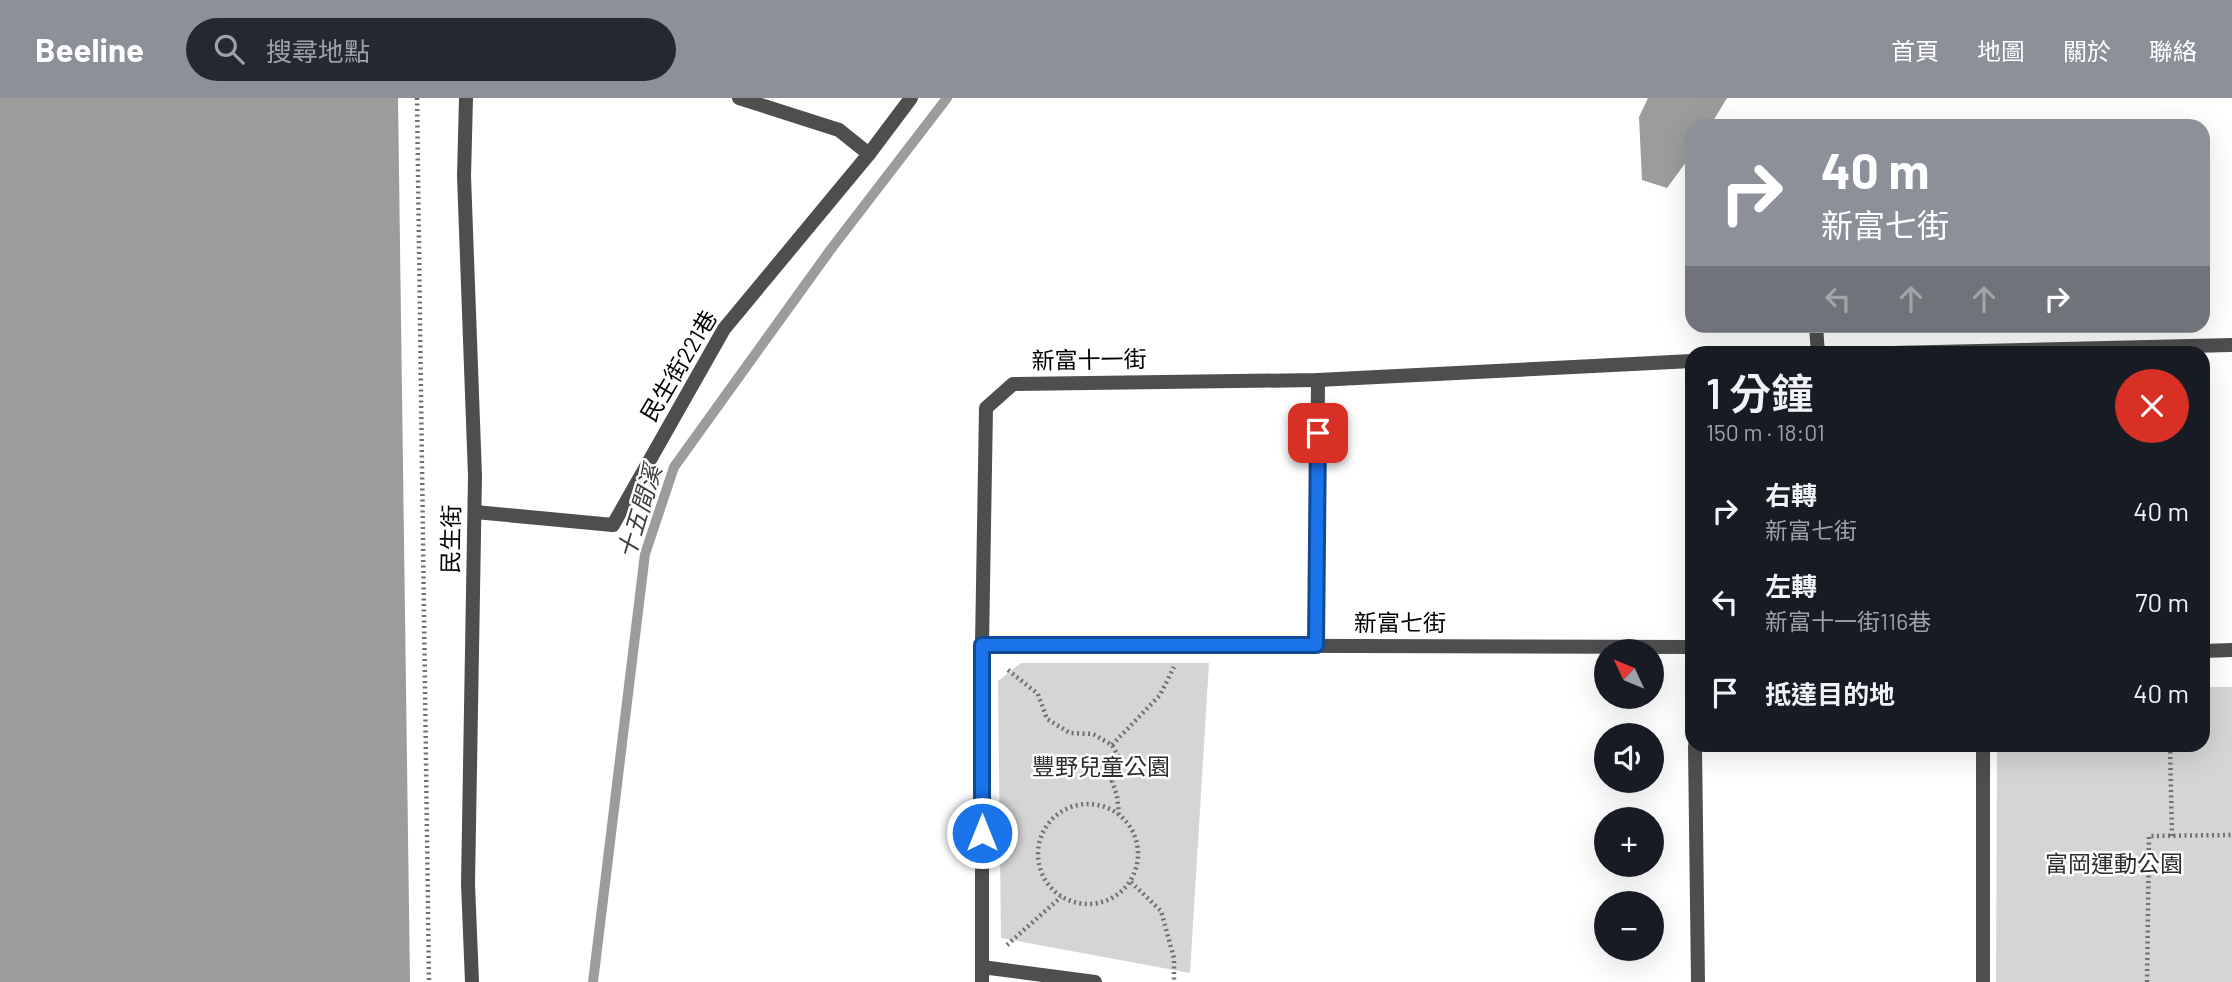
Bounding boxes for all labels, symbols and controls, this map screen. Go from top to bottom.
search box [186,18,676,81]
text: Beeline [35,29,144,69]
icon: search [210,30,248,68]
text: 搜尋地點 [266,35,370,66]
text: 首頁 [1891,36,1939,65]
text: 地圖 [1977,36,2025,65]
text: 關於 [2063,36,2111,65]
text: 聯絡 [2149,36,2197,65]
text: 40 m [1821,140,1929,199]
icon: right [1706,147,1797,238]
text: 新富七街 [1821,205,1949,243]
icon: left [1819,280,1857,318]
icon: ahead [1892,280,1930,318]
icon: ahead [1965,280,2003,318]
icon: right [2038,280,2076,318]
street label: 民生街221巷 [634,305,722,426]
street label: 新富十一街 [1031,344,1147,374]
text: 1 分鐘 [1706,367,1813,417]
button: close [2115,369,2189,443]
pin [1288,403,1348,463]
icon: arrive [1299,414,1337,452]
text: 150 m · 18:01 [1706,418,1825,446]
water label: 十五間溪 [611,459,667,562]
text: 右轉 [1765,479,1817,510]
icon: right [1706,492,1744,530]
text: 40 m [2133,495,2189,526]
street label: 民生街 [435,504,465,574]
text: 新富七街 [1765,516,1857,544]
text: 左轉 [1765,570,1817,601]
icon: left [1706,583,1744,621]
text: 70 m [2135,586,2189,617]
text: 新富十一街116巷 [1765,607,1931,635]
street label: 新富七街 [1354,608,1446,636]
north arrow [1594,639,1664,709]
map controls [1594,639,1664,961]
icon: arrive [1706,674,1744,712]
text: 40 m [2133,677,2189,708]
text: 抵達目的地 [1765,678,1895,709]
button: sound [1594,723,1664,793]
park label: 豐野兒童公園 [1032,752,1170,780]
position arrow [945,796,1019,870]
button: + [1594,807,1664,877]
park label: 富岡運動公園 [2045,849,2183,877]
button: − [1594,891,1664,961]

